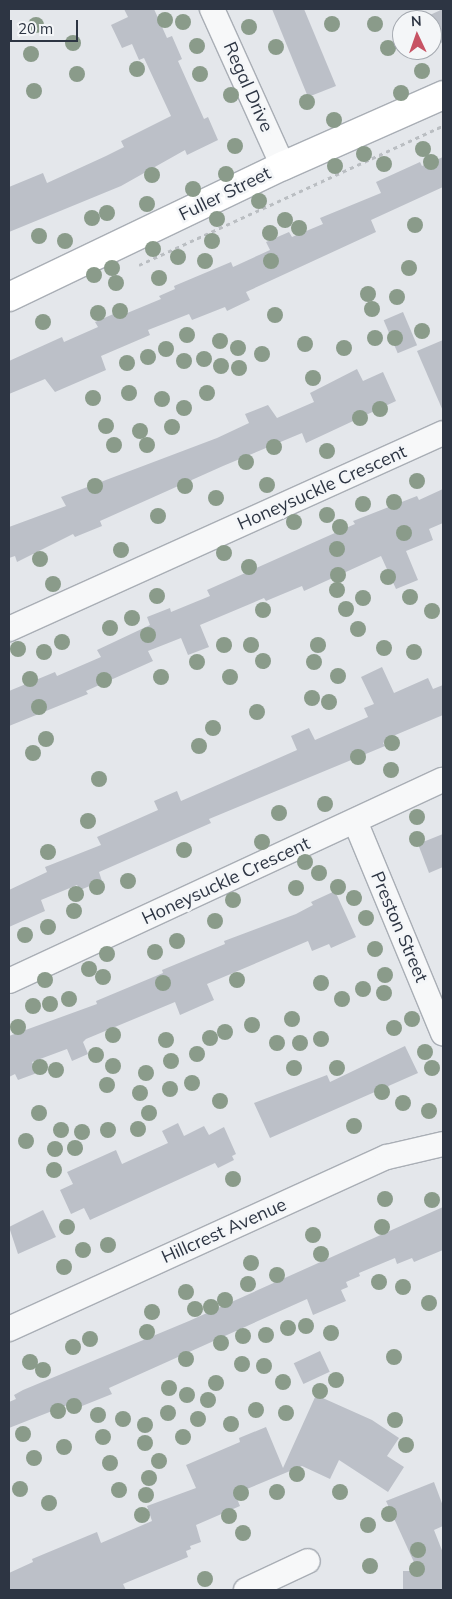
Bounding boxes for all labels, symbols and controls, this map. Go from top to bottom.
scale bar [12,10,80,42]
north arrow [392,10,442,60]
text: N [411,12,422,30]
text: 20 m [18,19,53,38]
street label: Regal Drive [219,39,277,135]
street label: Fuller Street [175,162,275,226]
street label: Honeysuckle Crescent [234,441,410,535]
street label: Honeysuckle Crescent [139,833,313,929]
street label: Preston Street [366,868,432,986]
street label: Hillcrest Avenue [158,1194,290,1268]

